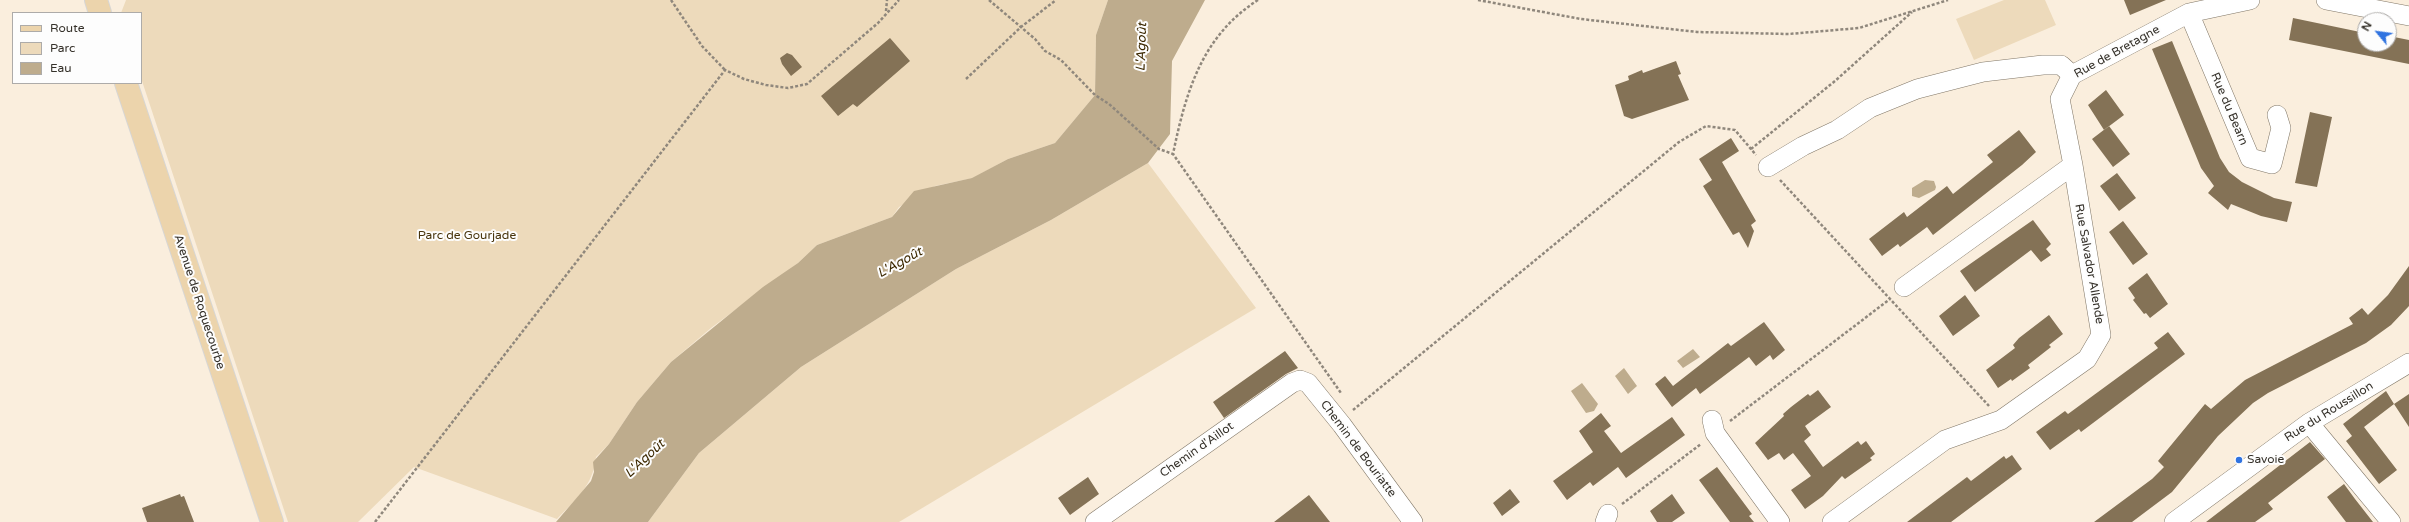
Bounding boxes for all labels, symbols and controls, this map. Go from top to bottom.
legend [12,12,142,84]
north arrow [2357,12,2397,52]
text: N [2359,19,2375,33]
text: Route [50,21,84,35]
water label: L'Agoût [1133,22,1151,72]
street label: Rue de Bretagne [2072,23,2162,81]
text: Parc [50,41,75,55]
text: Eau [50,61,72,75]
street label: Rue du Bearn [2207,71,2251,147]
street label: Rue Salvador Allende [2071,203,2107,325]
park label: Parc de Gourjade [418,229,516,243]
street label: Avenue de Roquecourbe [170,233,228,371]
water label: L'Agoût [875,244,925,282]
street label: Rue du Roussillon [2282,379,2376,445]
street label: Chemin de Bouriatte [1317,398,1399,500]
street label: Chemin d'Aillot [1157,419,1237,481]
water label: L'Agoût [622,437,668,481]
place label: Savoie [2247,453,2284,467]
marker: Savoie [2234,455,2244,465]

